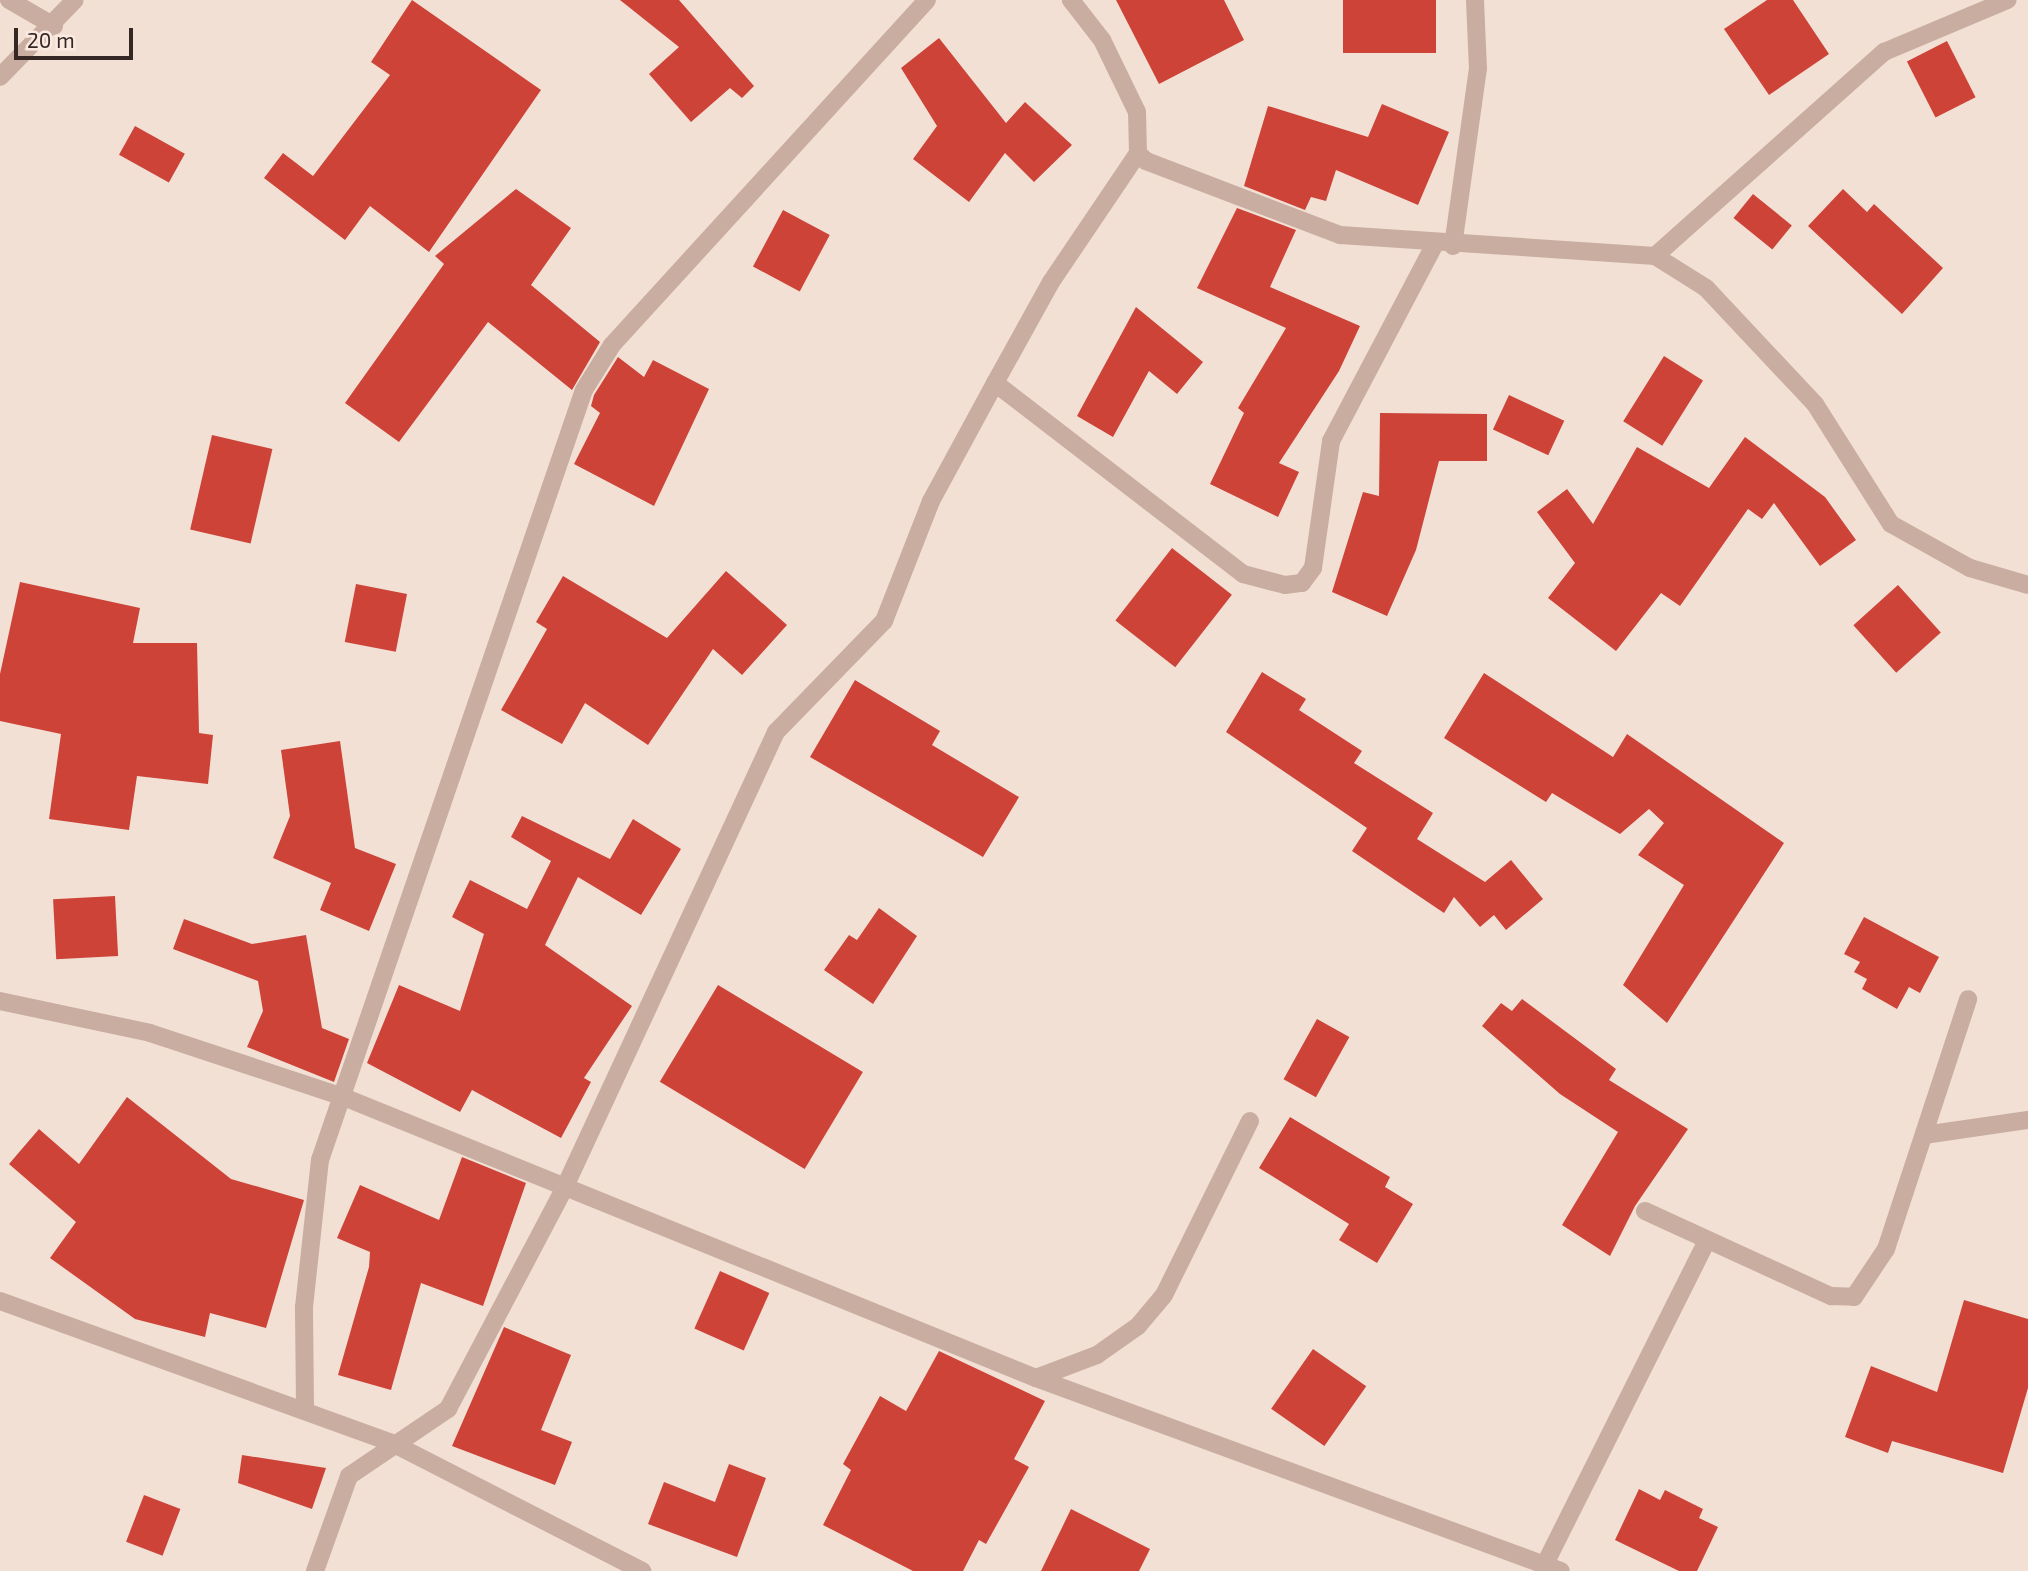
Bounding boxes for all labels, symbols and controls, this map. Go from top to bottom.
scale bar [18,14,136,58]
text: 20 m [27,27,75,52]

